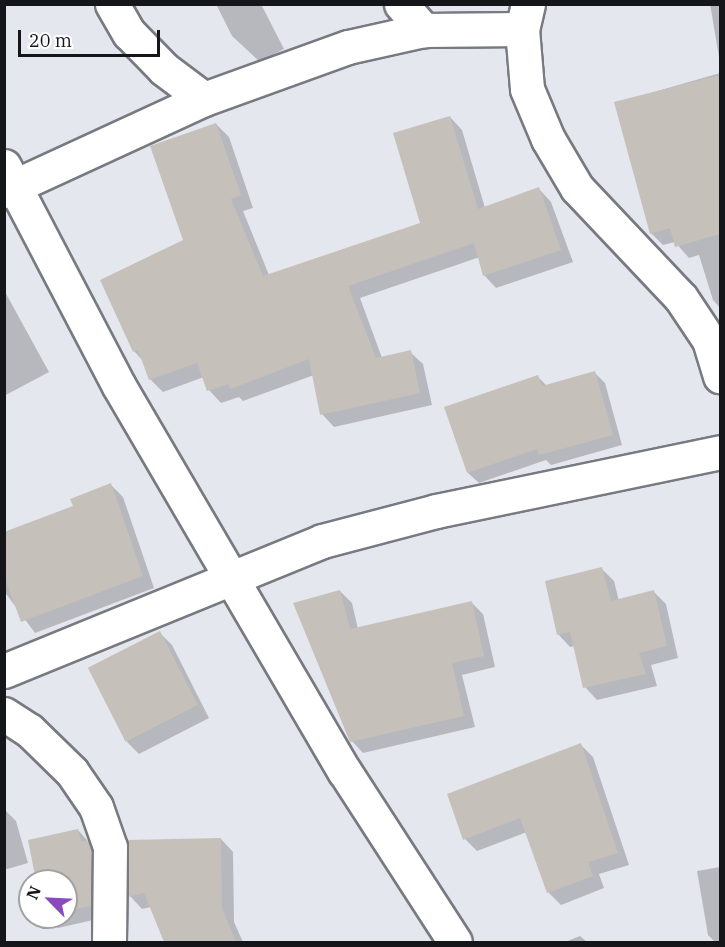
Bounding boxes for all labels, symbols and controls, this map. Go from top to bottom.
scale bar [21,18,164,56]
text: 20 m [29,29,72,52]
north arrow [18,869,78,929]
text: N [22,883,45,902]

